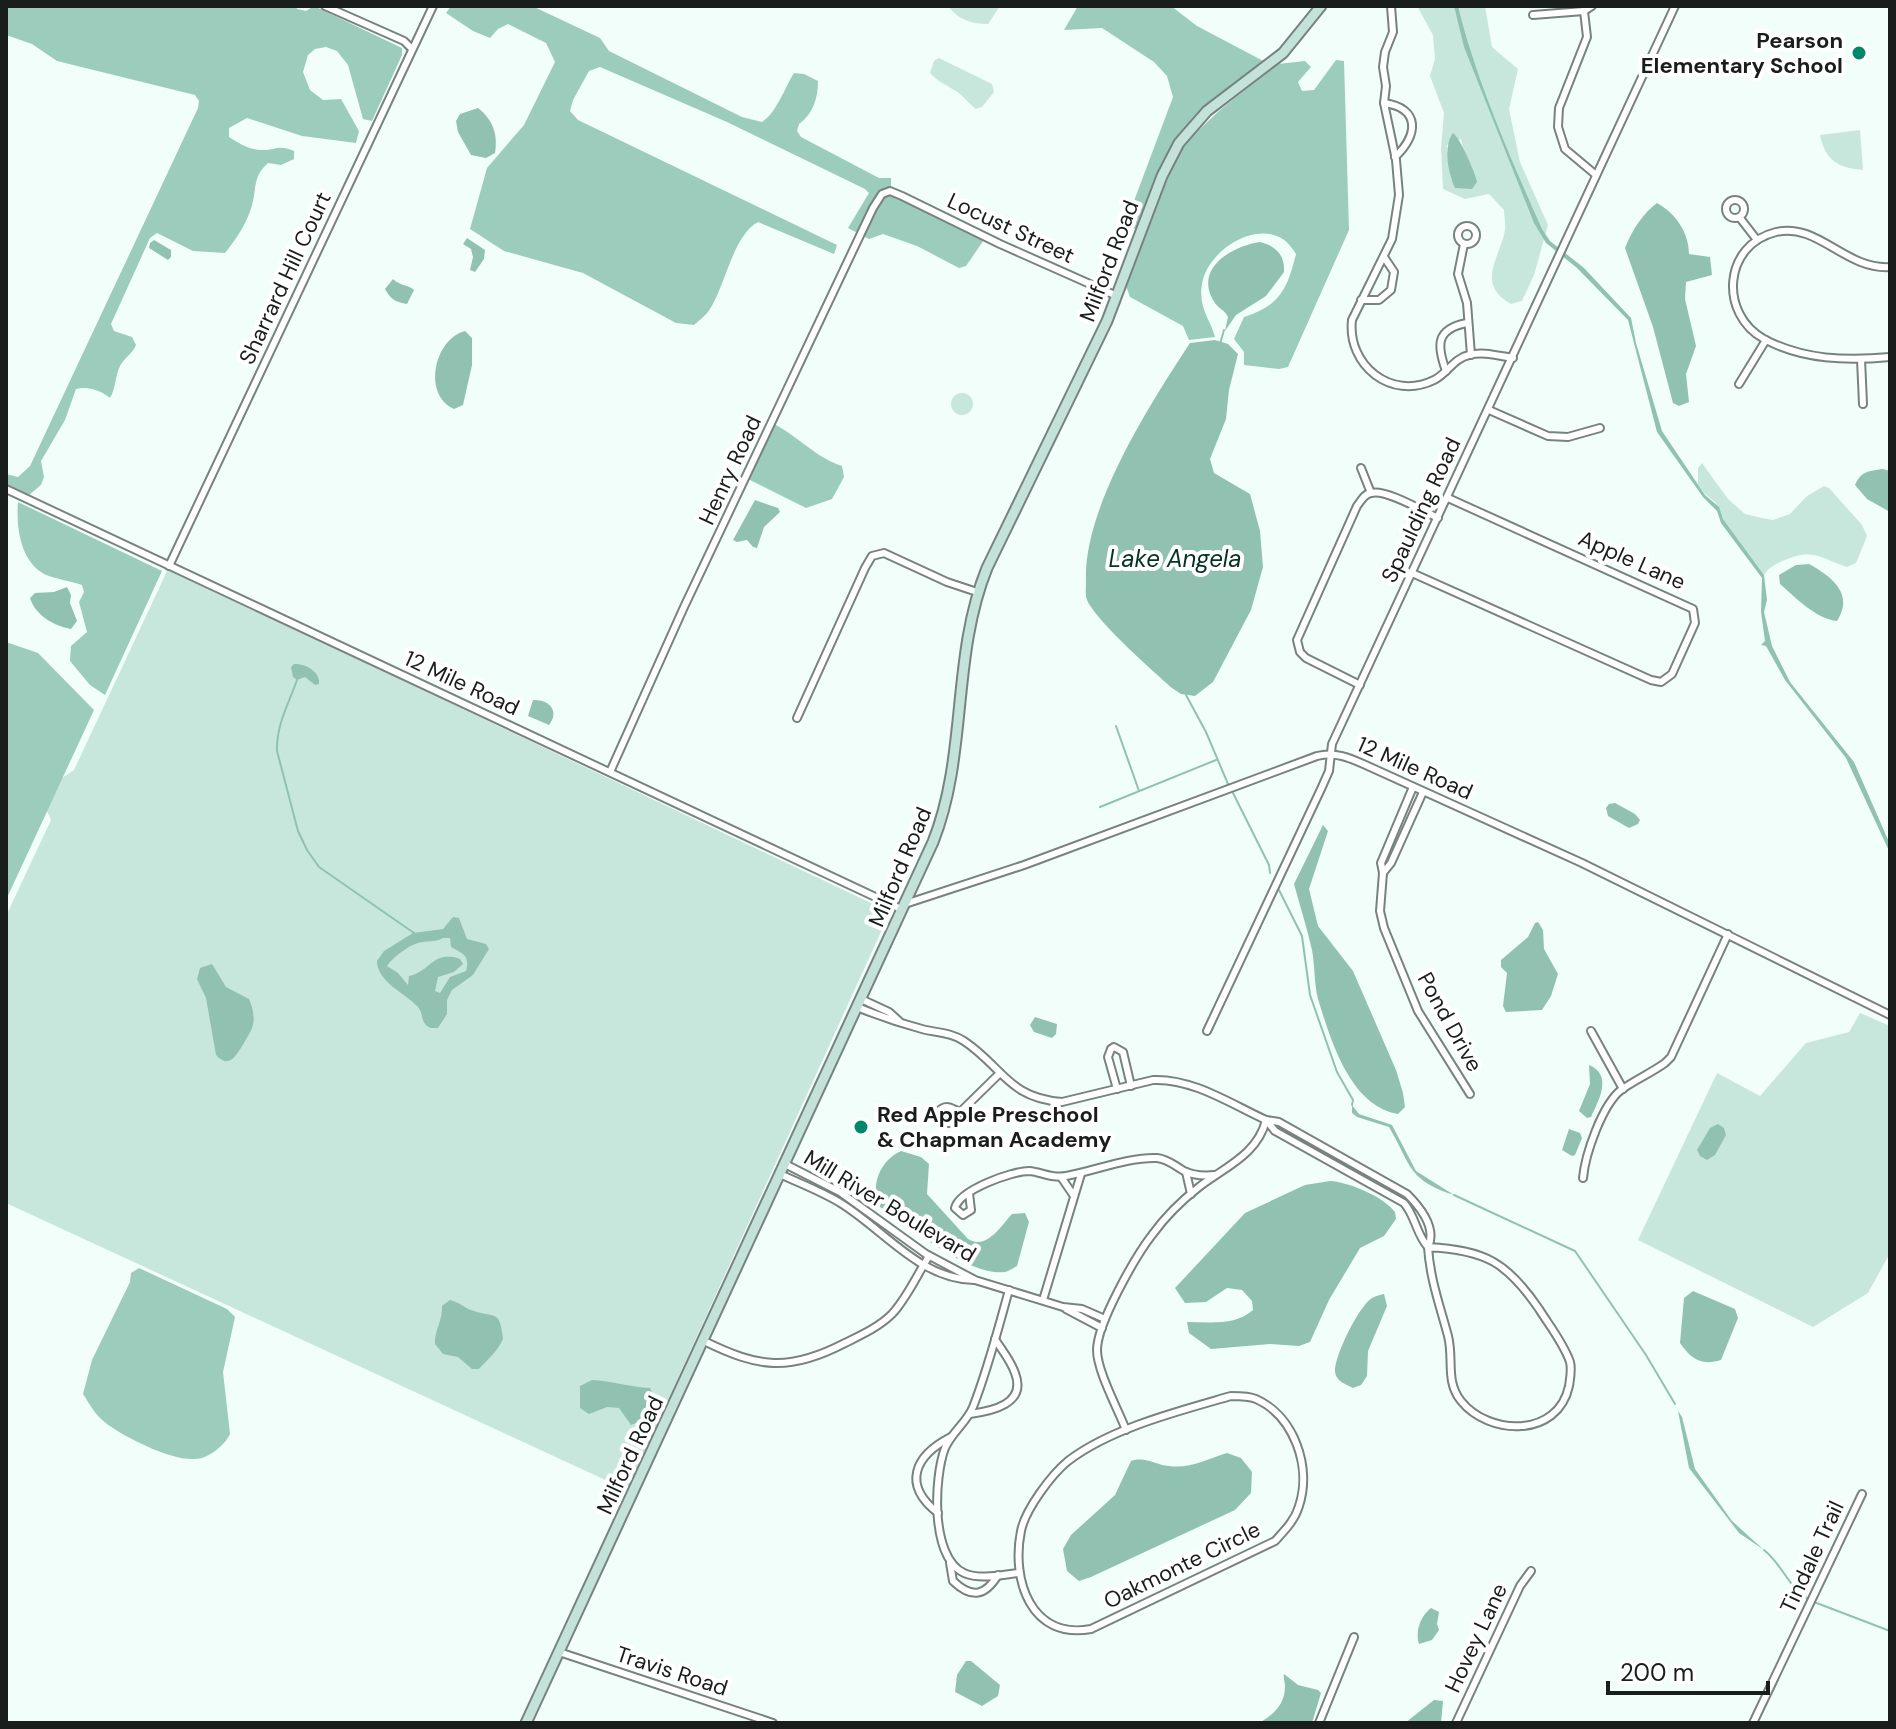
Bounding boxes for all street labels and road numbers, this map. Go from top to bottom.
street label: Locust Street [943,186,1079,270]
street label: Sharrard Hill Court [232,187,338,369]
street label: Milford Road [1073,196,1145,326]
street label: Henry Road [692,411,768,529]
street label: Spaulding Road [1375,433,1467,587]
street label: Apple Lane [1574,524,1690,596]
street label: 12 Mile Road [400,644,524,722]
street label: 12 Mile Road [1353,730,1477,806]
street label: Milford Road [862,803,938,931]
street label: Pond Drive [1411,967,1489,1077]
street label: Mill River Boulevard [799,1143,981,1269]
street label: Milford Road [590,1391,670,1519]
street label: Tindale Trail [1773,1496,1851,1618]
street label: Oakmonte Circle [1099,1515,1265,1615]
street label: Hovey Lane [1438,1579,1514,1697]
street label: Travis Road [612,1639,732,1703]

